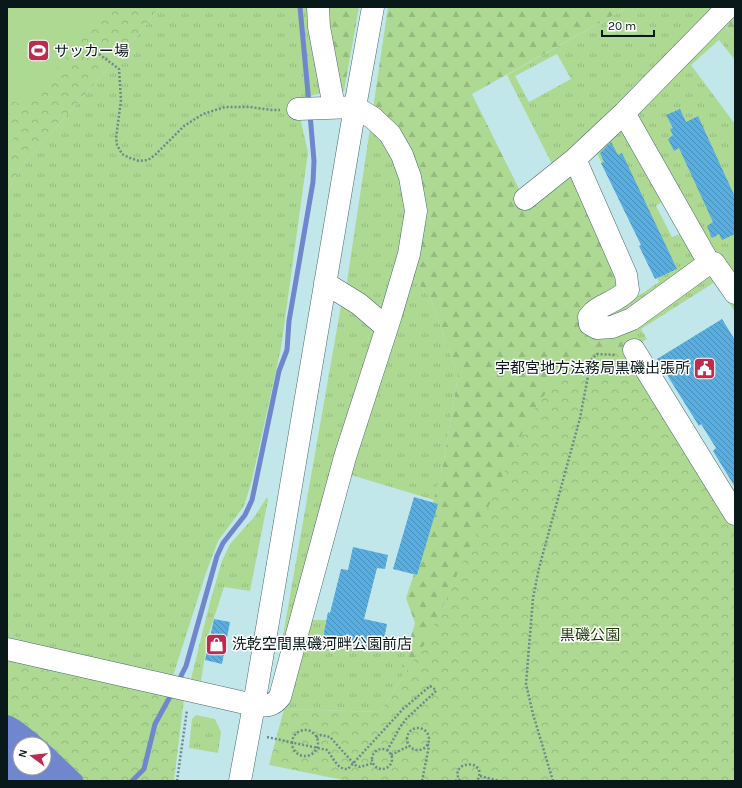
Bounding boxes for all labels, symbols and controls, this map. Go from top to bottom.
scale bar [602,12,654,38]
text: 20 m [608,19,636,33]
sports icon: サッカー場 [26,38,52,64]
place label: サッカー場 [54,42,129,60]
public building icon: 宇都宮地方法務局黒磯出張所 [692,355,718,381]
place label: 宇都宮地方法務局黒磯出張所 [495,359,690,377]
park label: 黒磯公園 [560,626,620,644]
shop icon: 洗乾空間黒磯河畔公園前店 [204,631,230,657]
place label: 洗乾空間黒磯河畔公園前店 [232,635,412,653]
north arrow [12,736,52,776]
text: N [16,748,30,759]

